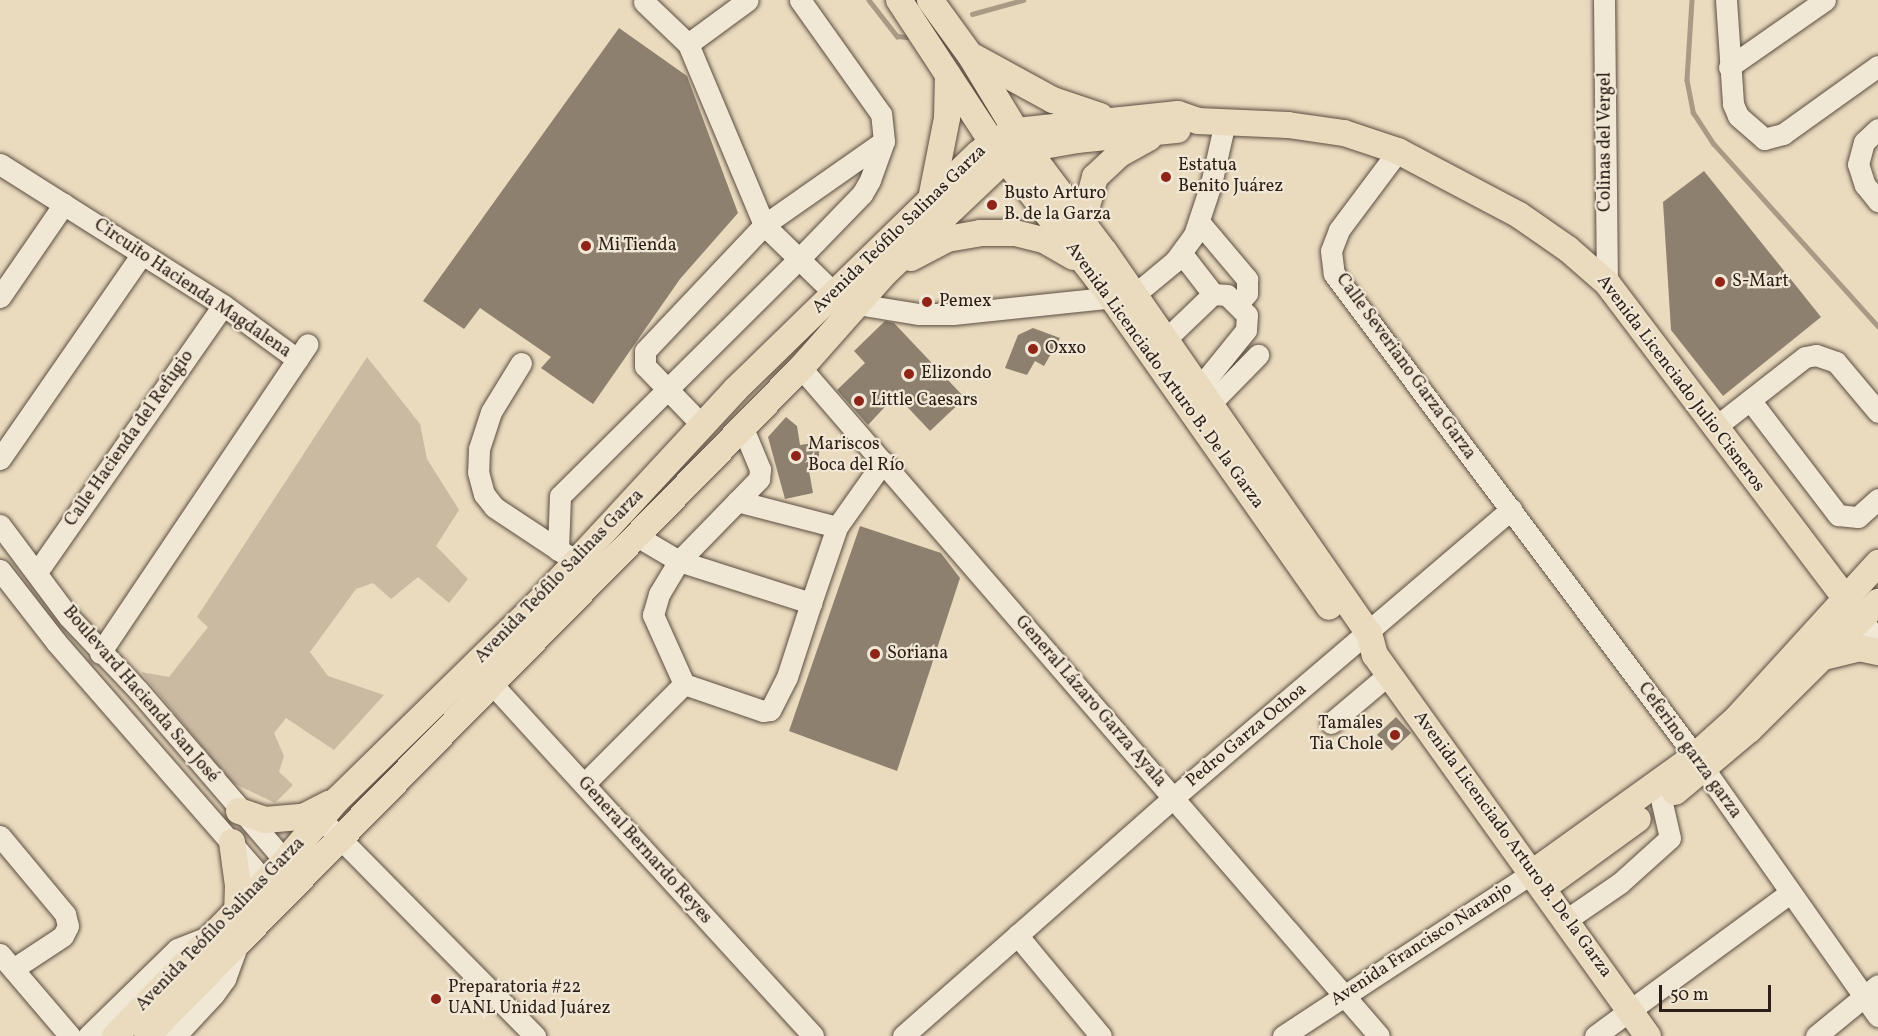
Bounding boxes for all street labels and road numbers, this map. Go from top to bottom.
street label: Colinas del Vergel [1595,72,1617,212]
street label: Avenida Teófilo Salinas Garza [808,141,992,319]
street label: Circuito Hacienda Magdalena [89,215,295,363]
street label: Avenida Licenciado Arturo B. De la Garza [1060,238,1268,514]
street label: Calle Severiano Garza Garza [1330,270,1480,464]
street label: Avenida Licenciado Julio Cisneros [1591,271,1769,497]
street label: Calle Hacienda del Refugio [61,347,199,531]
street label: Avenida Teófilo Salinas Garza [471,485,649,669]
street label: Boulevard Hacienda San José [57,602,223,788]
street label: General Lázaro Garza Ayala [1010,612,1170,792]
street label: Pedro Garza Ochoa [1182,679,1312,793]
street label: Ceferino garza garza [1632,679,1746,823]
street label: Avenida Licenciado Arturo B. De la Garza [1408,707,1616,983]
street label: General Bernardo Reyes [572,773,716,929]
street label: Avenida Teófilo Salinas Garza [132,833,310,1017]
street label: Avenida Francisco Naranjo [1327,878,1517,1012]

